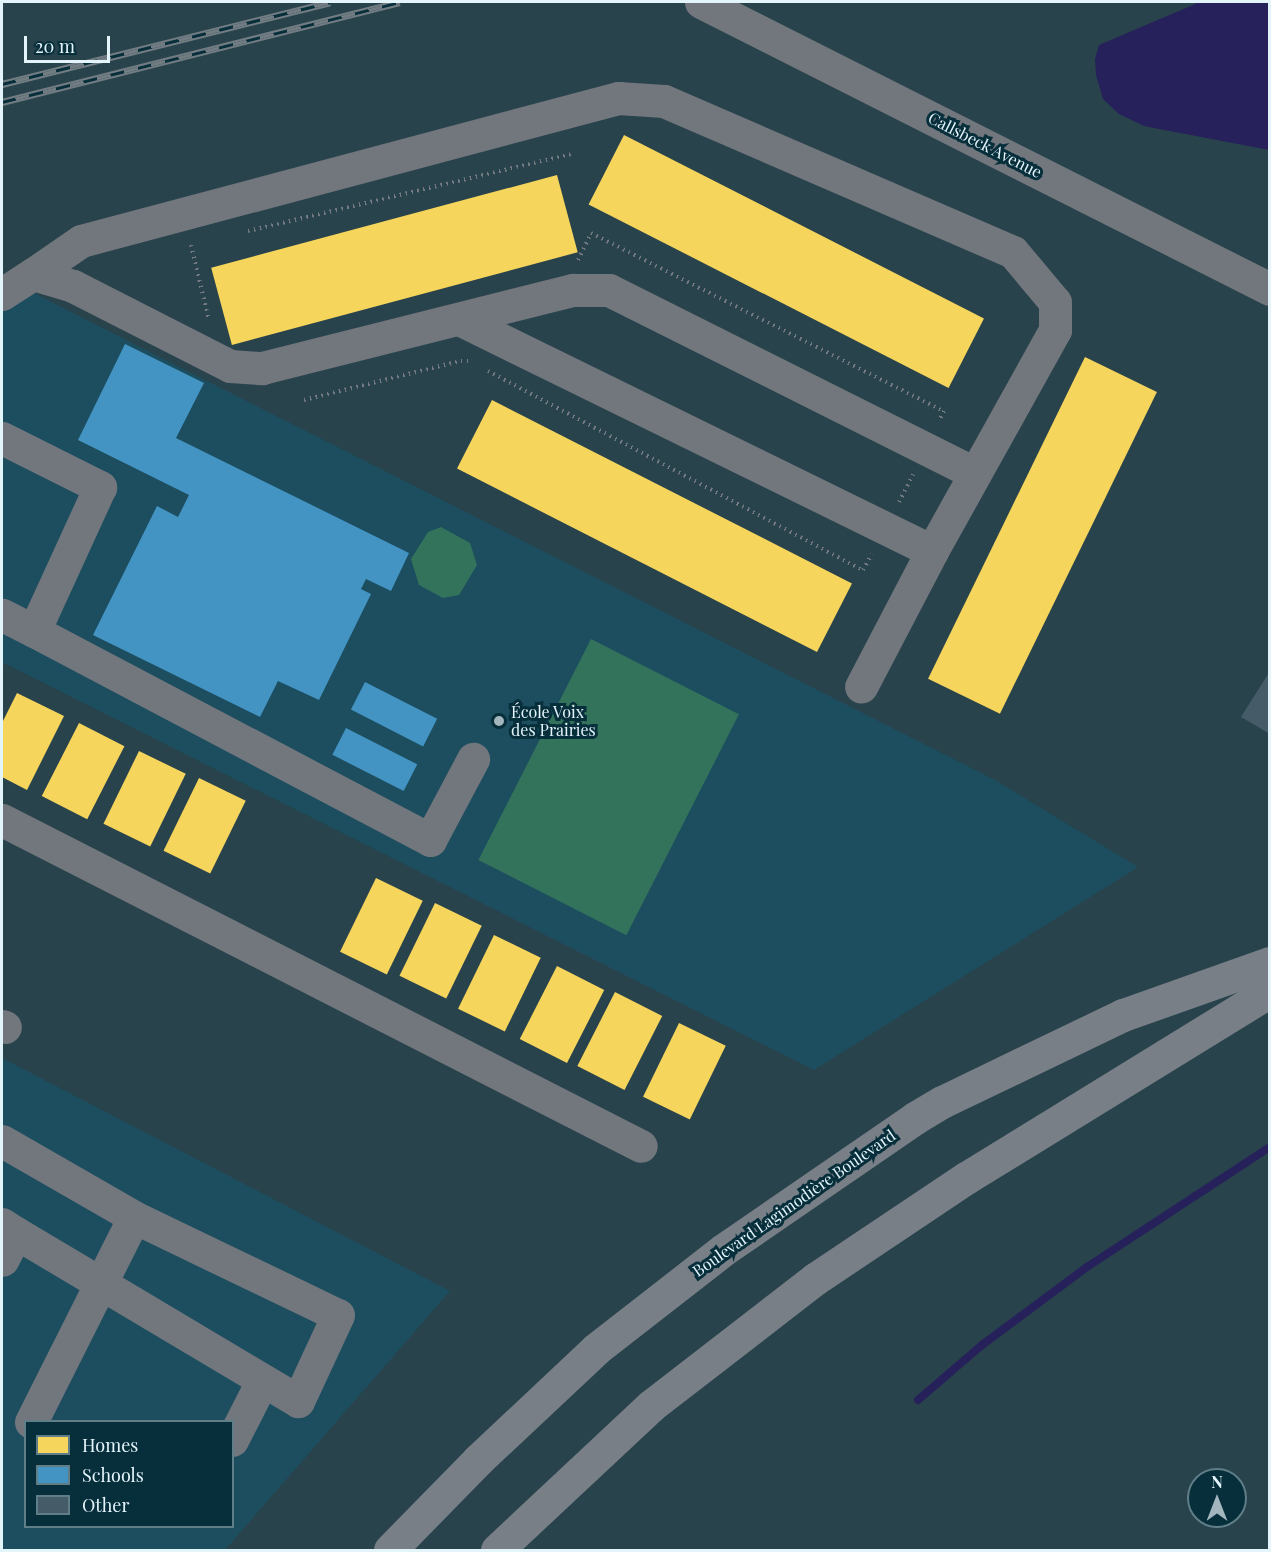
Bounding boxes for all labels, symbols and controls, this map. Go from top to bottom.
scale bar [27,24,112,62]
text: 20 m [35,34,75,58]
street label: Callsbeck Avenue [925,108,1045,182]
place label: École Voix des Prairies [511,702,596,740]
marker: École Voix des Prairies [492,714,506,728]
street label: Boulevard Lagimodière Boulevard [689,1125,899,1281]
legend [24,1420,234,1528]
text: Homes [82,1433,138,1457]
text: Schools [82,1463,144,1487]
north arrow [1187,1468,1247,1528]
text: N [1211,1471,1223,1492]
text: Other [82,1493,129,1517]

